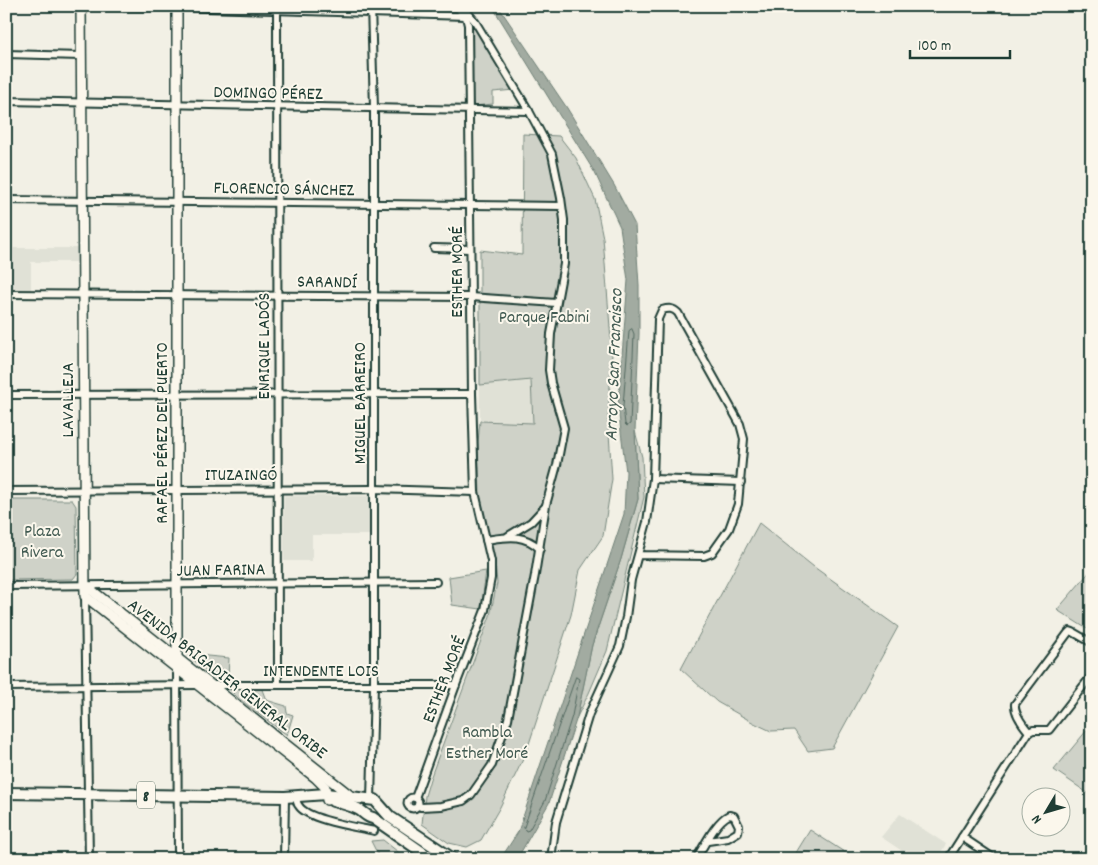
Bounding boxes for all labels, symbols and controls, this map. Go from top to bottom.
scale bar [910,28,1010,60]
text: 100 m [918,36,951,58]
street label: DOMINGO PÉREZ [213,81,323,108]
street label: FLORENCIO SÁNCHEZ [213,177,355,204]
street label: ESTHER MORÉ [446,226,471,318]
street label: SARANDÍ [297,270,358,297]
water label: Arroyo San Francisco [599,287,632,442]
street label: ENRIQUE LADÓS [253,292,278,400]
park label: Parque Fabini [499,306,589,331]
street label: RAFAEL PÉREZ DEL PUERTO [151,342,176,524]
street label: MIGUEL BARREIRO [349,342,374,464]
street label: LAVALLEJA [57,362,82,437]
street label: ITUZAINGÓ [205,464,277,489]
park label: Plaza Rivera [21,520,64,566]
street label: JUAN FARINA [176,558,266,585]
street label: AVENIDA BRIGADIER GENERAL ORIBE [121,594,332,766]
street label: ESTHER MORÉ [417,633,473,727]
street label: INTENDENTE LOIS [263,660,379,685]
park label: Rambla Esther Moré [446,721,528,767]
road number: 8 [137,782,155,808]
north arrow [1020,788,1070,838]
text: N [1027,810,1047,828]

